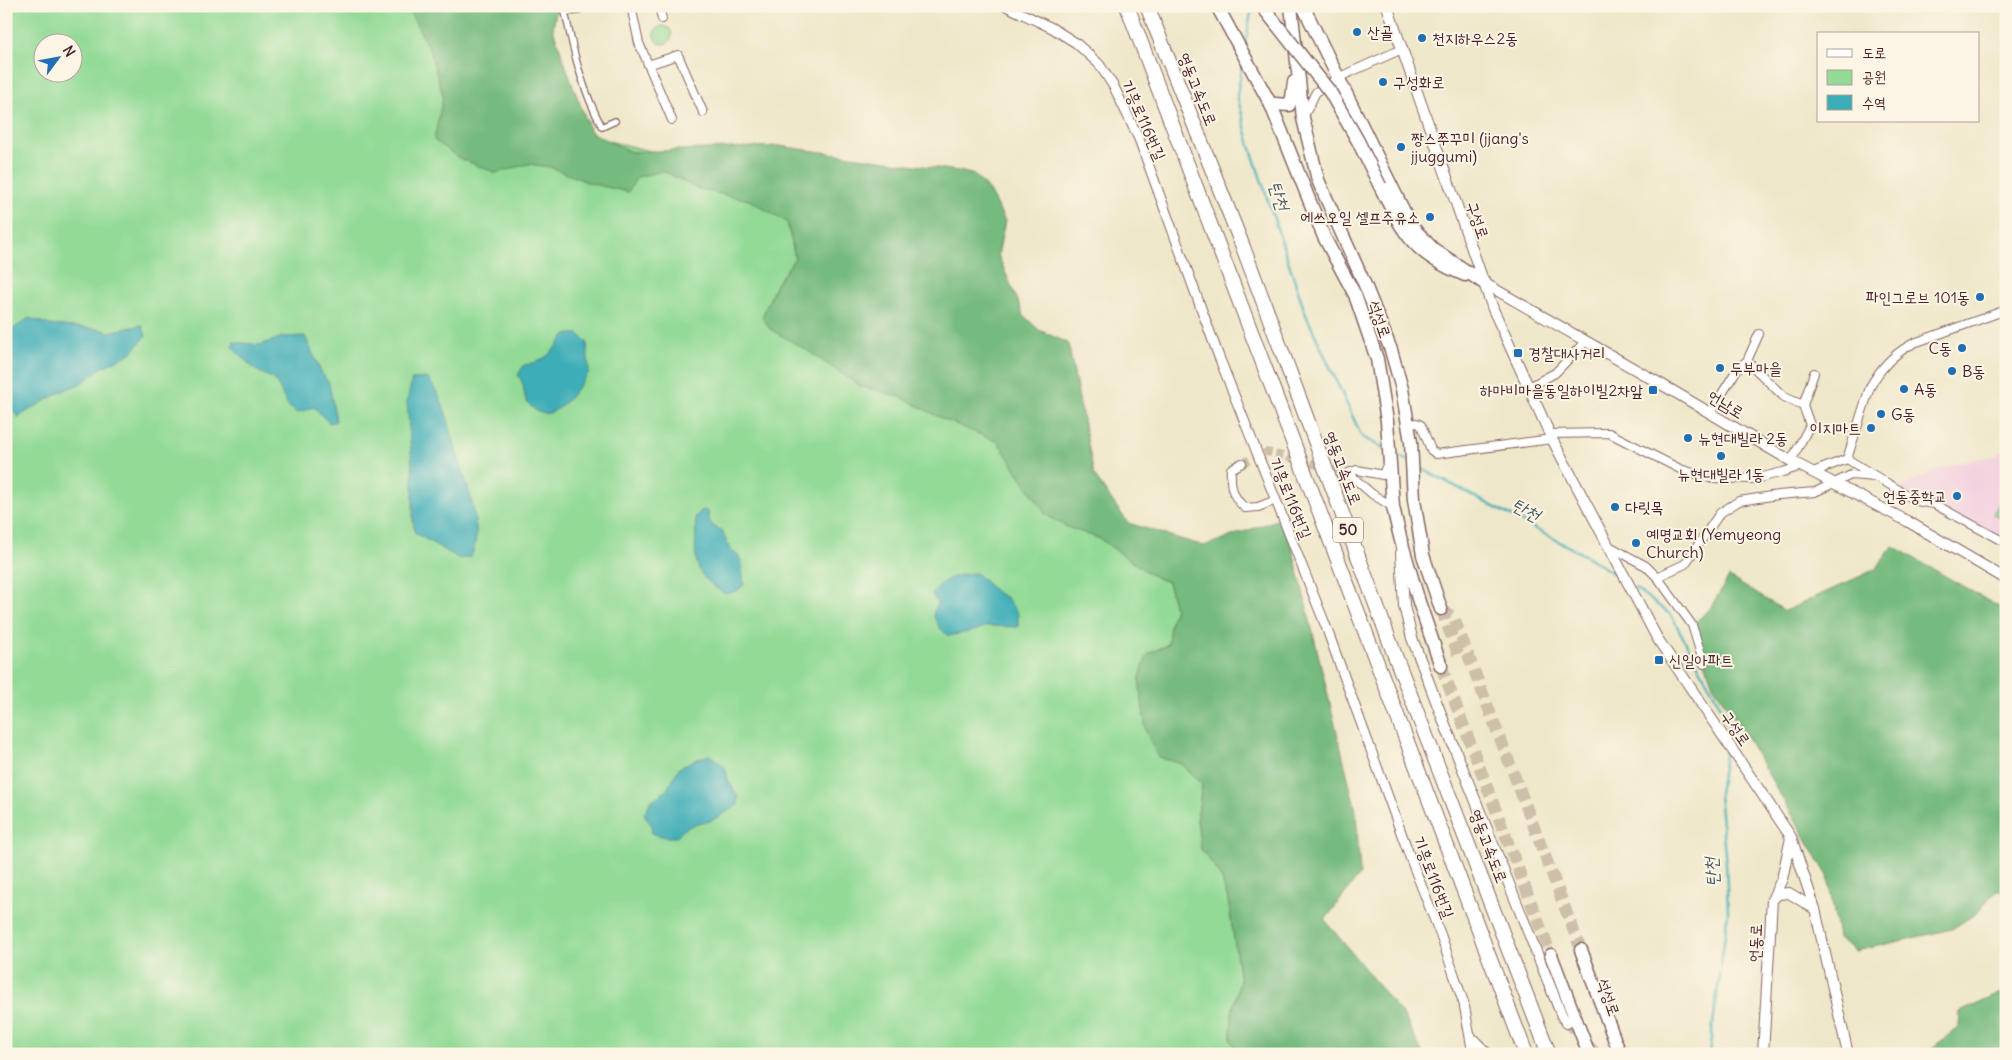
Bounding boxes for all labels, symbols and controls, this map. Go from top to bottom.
place label: 산골 [1367,22,1393,42]
marker: 산골 [1351,26,1363,38]
place label: 천지하우스2동 [1432,28,1518,48]
north arrow [32,32,82,82]
marker: 천지하우스2동 [1416,32,1428,44]
legend [1817,32,1980,122]
text: N [59,42,79,60]
text: 도로 [1862,43,1886,62]
street label: 영동고속도로 [1174,49,1222,129]
text: 공원 [1862,67,1886,86]
place label: 구성화로 [1393,72,1445,92]
marker: 구성화로 [1377,76,1389,88]
street label: 기흥로116번길 [1117,77,1171,164]
text: 수역 [1862,93,1886,112]
place label: 짱스쭈꾸미 (jjang's jjuggumi) [1410,128,1529,166]
marker: 짱스쭈꾸미 (jjang's jjuggumi) [1395,141,1407,153]
water label: 탄천 [1264,179,1295,215]
street label: 구성로 [1462,198,1494,242]
place label: 에쓰오일 셀프주유소 [1300,207,1420,227]
marker: 에쓰오일 셀프주유소 [1424,211,1436,223]
place label: 파인그로브 101동 [1866,287,1970,307]
marker: 파인그로브 101동 [1974,291,1986,303]
street label: 석성로 [1364,297,1396,341]
place label: C동 [1929,338,1952,358]
marker: C동 [1956,342,1968,354]
place label: 경찰대사거리 [1528,343,1605,363]
marker: 경찰대사거리 [1512,347,1524,359]
place label: 두부마을 [1730,358,1782,378]
place label: B동 [1962,361,1985,381]
marker: 두부마을 [1714,362,1726,374]
marker: B동 [1946,365,1958,377]
place label: A동 [1914,379,1937,399]
place label: 하마비마을동일하이빌2차앞 [1480,380,1643,400]
marker: A동 [1898,383,1910,395]
marker: 하마비마을동일하이빌2차앞 [1647,384,1659,396]
street label: 언남로 [1704,385,1748,423]
place label: G동 [1891,404,1915,424]
marker: G동 [1875,408,1887,420]
place label: 이지마트 [1810,418,1861,438]
marker: 이지마트 [1865,422,1877,434]
street label: 영동고속도로 [1320,428,1366,508]
place label: 뉴현대빌라 2동 [1698,428,1788,448]
marker: 뉴현대빌라 2동 [1682,432,1694,444]
marker: 뉴현대빌라 1동 [1715,450,1727,462]
street label: 기흥로116번길 [1266,454,1316,542]
place label: 뉴현대빌라 1동 [1677,464,1765,484]
place label: 언동중학교 [1883,486,1947,506]
marker: 언동중학교 [1951,490,1963,502]
water label: 탄천 [1508,493,1546,527]
place label: 다릿목 [1625,497,1664,517]
marker: 다릿목 [1609,501,1621,513]
road number: 50 [1333,518,1363,542]
place label: 예명교회 (Yemyeong Church) [1646,524,1781,562]
marker: 예명교회 (Yemyeong Church) [1630,537,1642,549]
place label: 신일아파트 [1669,650,1733,670]
marker: 신일아파트 [1653,654,1665,666]
street label: 구성로 [1717,706,1755,750]
street label: 영동고속도로 [1466,806,1512,886]
street label: 기흥로116번길 [1409,833,1459,921]
water label: 탄천 [1699,855,1724,887]
street label: 언동로 [1744,923,1766,963]
street label: 석성로 [1593,975,1625,1019]

